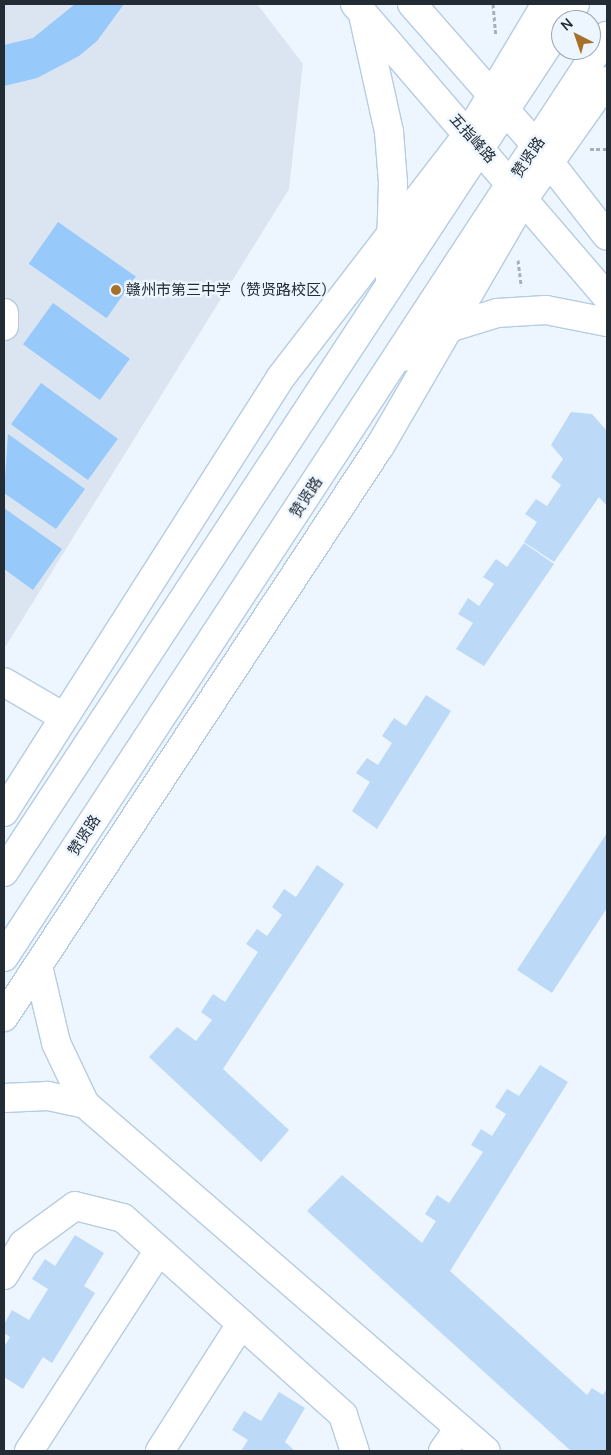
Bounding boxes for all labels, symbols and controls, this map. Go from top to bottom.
north arrow [551,10,601,60]
text: N [556,14,577,35]
street label: 五指峰路 [446,110,500,166]
street label: 赞贤路 [508,133,548,181]
place label: 赣州市第三中学（赞贤路校区） [126,281,336,299]
marker: 赣州市第三中学（赞贤路校区） [110,284,122,296]
street label: 赞贤路 [286,473,326,521]
street label: 赞贤路 [64,811,104,859]

